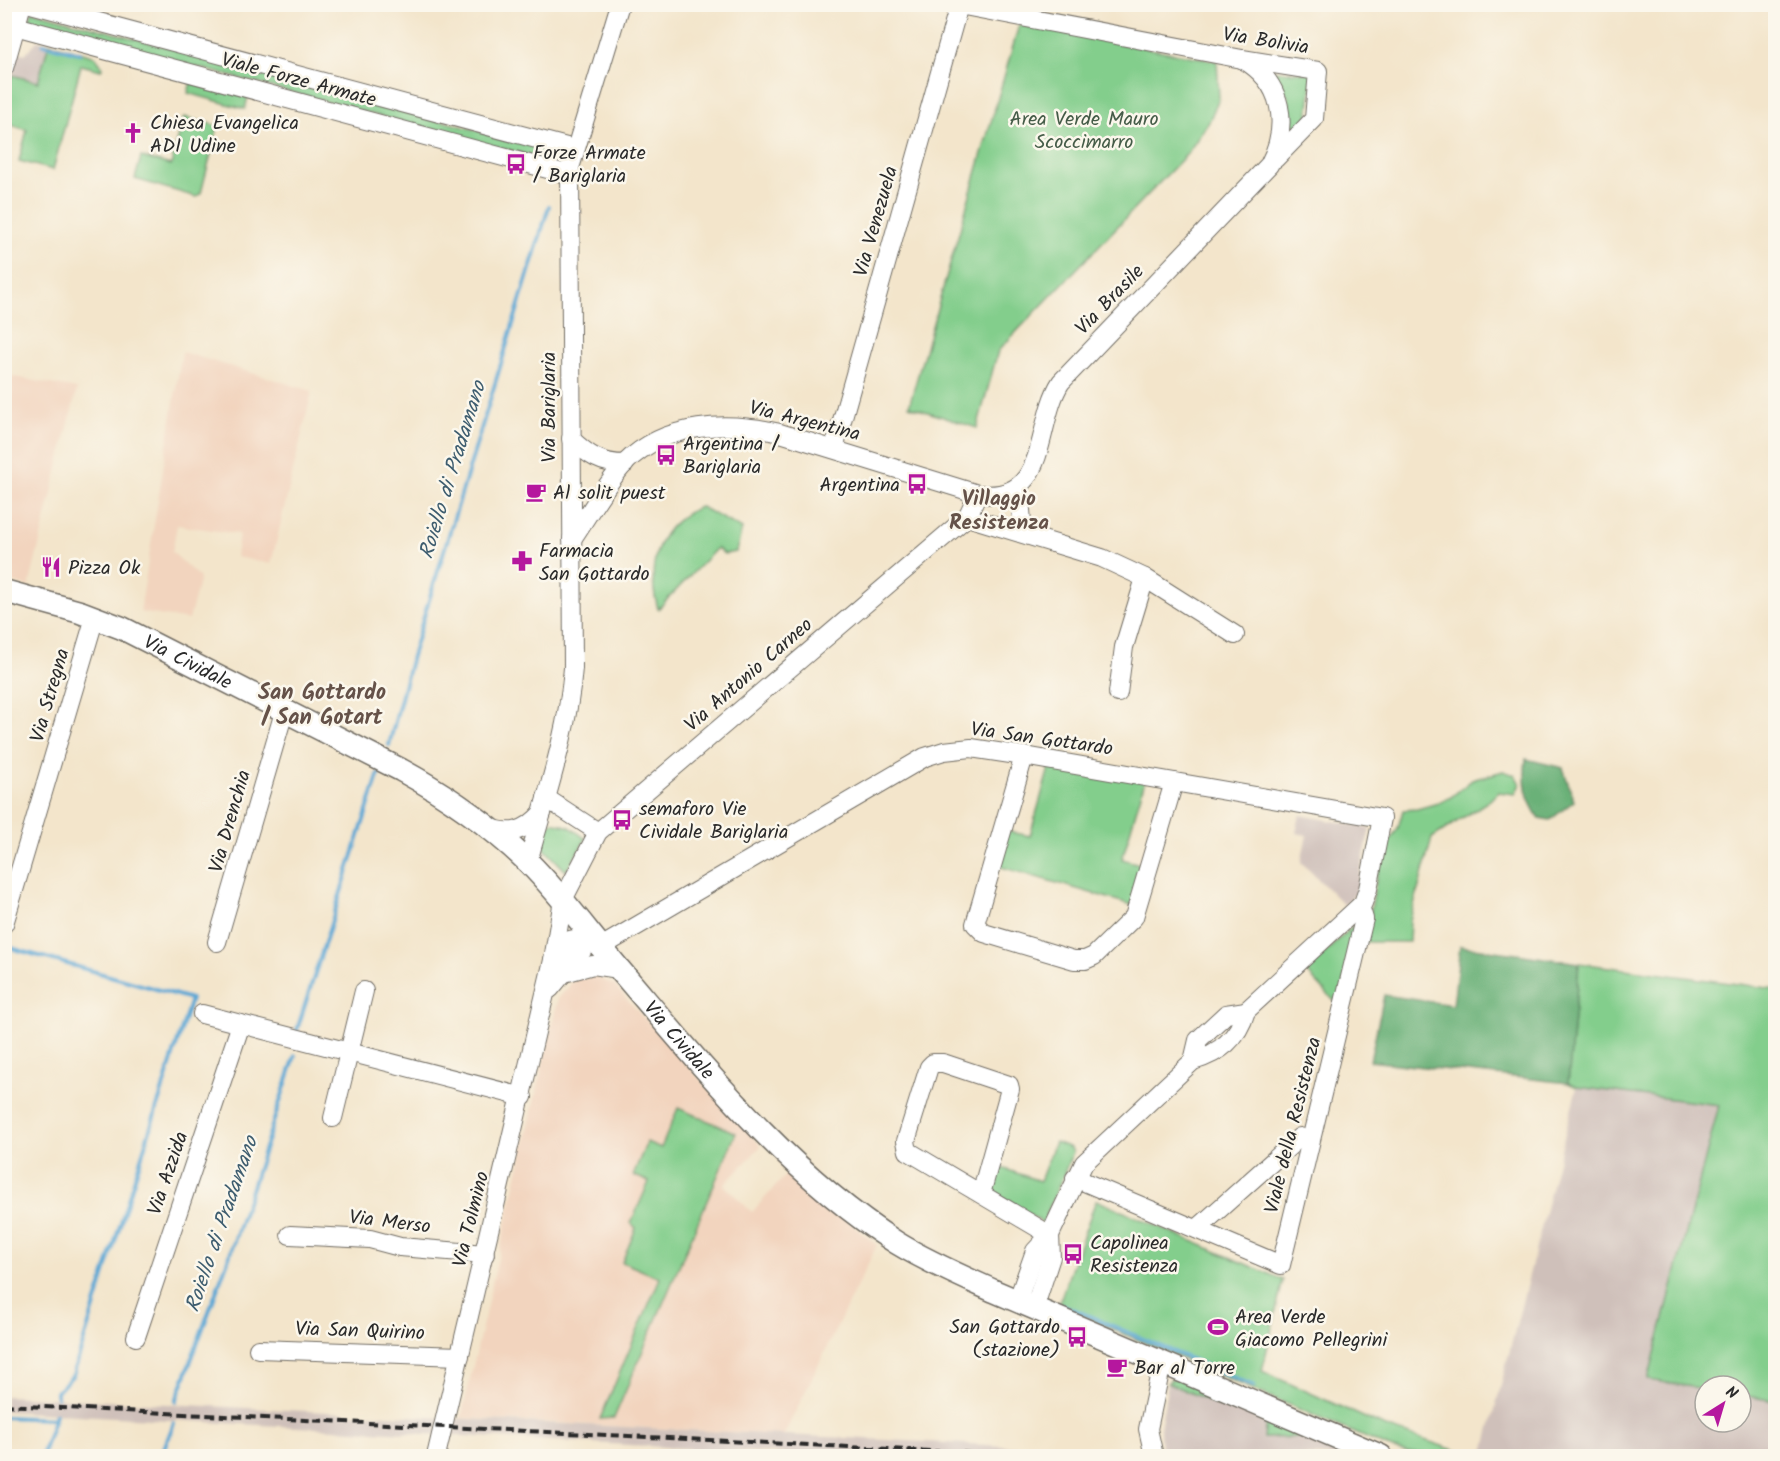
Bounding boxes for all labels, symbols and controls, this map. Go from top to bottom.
street label: Via Bolivia [1220,19,1311,65]
street label: Viale Forze Armate [217,45,380,117]
park label: Area Verde Mauro Scoccimarro [1010,104,1158,159]
place label: Chiesa Evangelica ADI Udine [150,108,299,163]
church icon: Chiesa Evangelica ADI Udine [121,121,145,145]
place label: Forze Armate / Bariglaria [533,138,646,193]
bus stop icon: Forze Armate / Bariglaria [504,152,528,176]
street label: Via Venezuela [846,162,908,281]
street label: Via Brasile [1068,257,1153,343]
street label: Via Bariglaria [534,352,566,462]
water label: Roiello di Pradamano [411,376,497,563]
street label: Via Argentina [746,393,863,451]
place label: Argentina / Bariglaria [683,429,780,484]
bus stop icon: Argentina / Bariglaria [654,443,678,467]
place label: Argentina [820,470,900,502]
bus stop icon: Argentina [905,472,929,496]
place label: Al solit puest [553,478,666,510]
cafe icon: Al solit puest [524,480,548,504]
district label: Villaggio Resistenza [949,483,1049,540]
place label: Farmacia San Gottardo [539,536,649,591]
pharmacy icon: Farmacia San Gottardo [510,549,534,573]
place label: Pizza Ok [68,553,141,585]
restaurant icon: Pizza Ok [39,555,63,579]
street label: Via Antonio Carneo [678,610,821,741]
street label: Via Cividale [137,627,237,699]
street label: Via Stregna [22,645,80,746]
district label: San Gottardo / San Gotart [258,676,386,736]
street label: Via San Gottardo [969,714,1115,766]
street label: Via Drenchia [201,766,261,877]
place label: semaforo Vie Cividale Bariglaria [639,794,788,849]
bus stop icon: semaforo Vie Cividale Bariglaria [610,808,634,832]
street label: Via Cividale [635,994,722,1088]
street label: Viale della Resistenza [1257,1034,1331,1217]
street label: Via Azzida [140,1127,198,1220]
water label: Roiello di Pradamano [177,1131,268,1317]
street label: Via Tolmino [445,1168,499,1271]
street label: Via Merso [347,1202,432,1244]
place label: Capolinea Resistenza [1090,1228,1178,1283]
bus stop icon: Capolinea Resistenza [1061,1242,1085,1266]
place label: Area Verde Giacomo Pellegrini [1235,1302,1389,1357]
place label: San Gottardo (stazione) [950,1312,1060,1367]
street label: Via San Quirino [295,1314,425,1350]
sports icon: Area Verde Giacomo Pellegrini [1206,1315,1230,1339]
bus stop icon: San Gottardo (stazione) [1065,1325,1089,1349]
place label: Bar al Torre [1134,1353,1235,1385]
cafe icon: Bar al Torre [1105,1355,1129,1379]
north arrow [1693,1374,1753,1434]
text: N [1720,1380,1743,1406]

